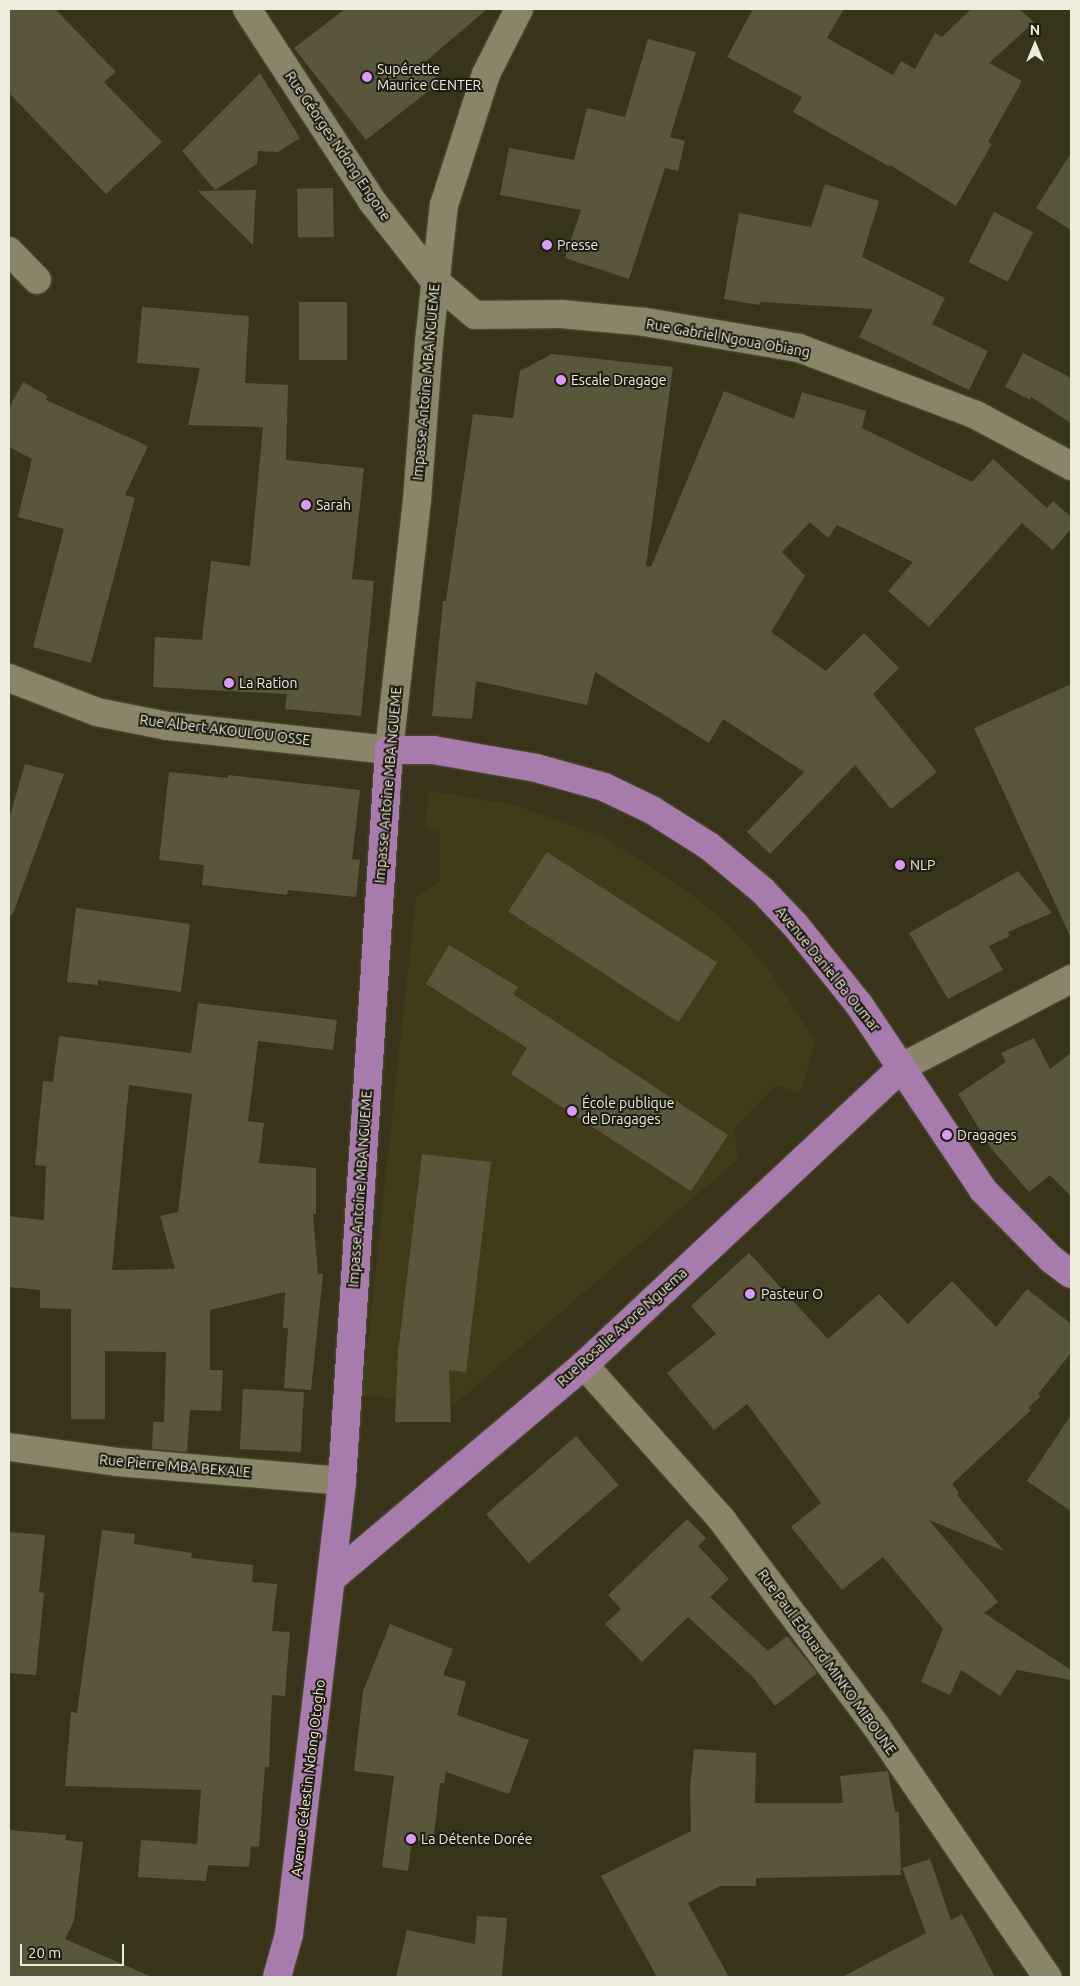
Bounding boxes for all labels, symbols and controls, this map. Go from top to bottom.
north arrow [1010,20,1060,70]
text: N [1030,22,1040,38]
place label: Supérette Maurice CENTER [377,61,481,94]
street label: Rue Géorges Ndong Engone [282,68,394,224]
marker: Supérette Maurice CENTER [361,71,373,83]
place label: Presse [557,237,598,253]
marker: Presse [541,239,553,251]
street label: Impasse Antoine MBA NGUEME [409,283,443,481]
street label: Rue Gabriel Ngoua Obiang [645,315,811,361]
place label: Escale Dragage [571,372,667,388]
marker: Escale Dragage [555,374,567,386]
place label: Sarah [316,497,351,513]
marker: Sarah [300,499,312,511]
place label: La Ration [239,675,298,691]
marker: La Ration [223,677,235,689]
street label: Impasse Antoine MBA NGUEME [371,686,405,884]
street label: Rue Albert AKOULOU OSSE [139,711,311,749]
place label: NLP [910,857,935,873]
marker: NLP [894,859,906,871]
street label: Avenue Daniel Ba Oumar [772,903,884,1035]
street label: Impasse Antoine MBA NGUEME [345,1090,375,1288]
place label: École publique de Dragages [582,1095,674,1128]
marker: École publique de Dragages [566,1105,578,1117]
place label: Dragages [957,1127,1016,1143]
marker: Dragages [941,1129,953,1141]
street label: Rue Rosalie Avore Nguema [554,1264,690,1390]
place label: Pasteur O [761,1286,823,1302]
marker: Pasteur O [743,1287,757,1301]
street label: Rue Pierre MBA BEKALE [99,1451,251,1481]
street label: Rue Paul Edouard MINKO MIBOUNE [754,1566,900,1758]
street label: Avenue Célestin Ndong Otogho [288,1678,328,1878]
place label: La Détente Dorée [421,1831,533,1847]
marker: La Détente Dorée [405,1833,417,1845]
scale bar [22,1934,126,1966]
text: 20 m [28,1944,61,1961]

